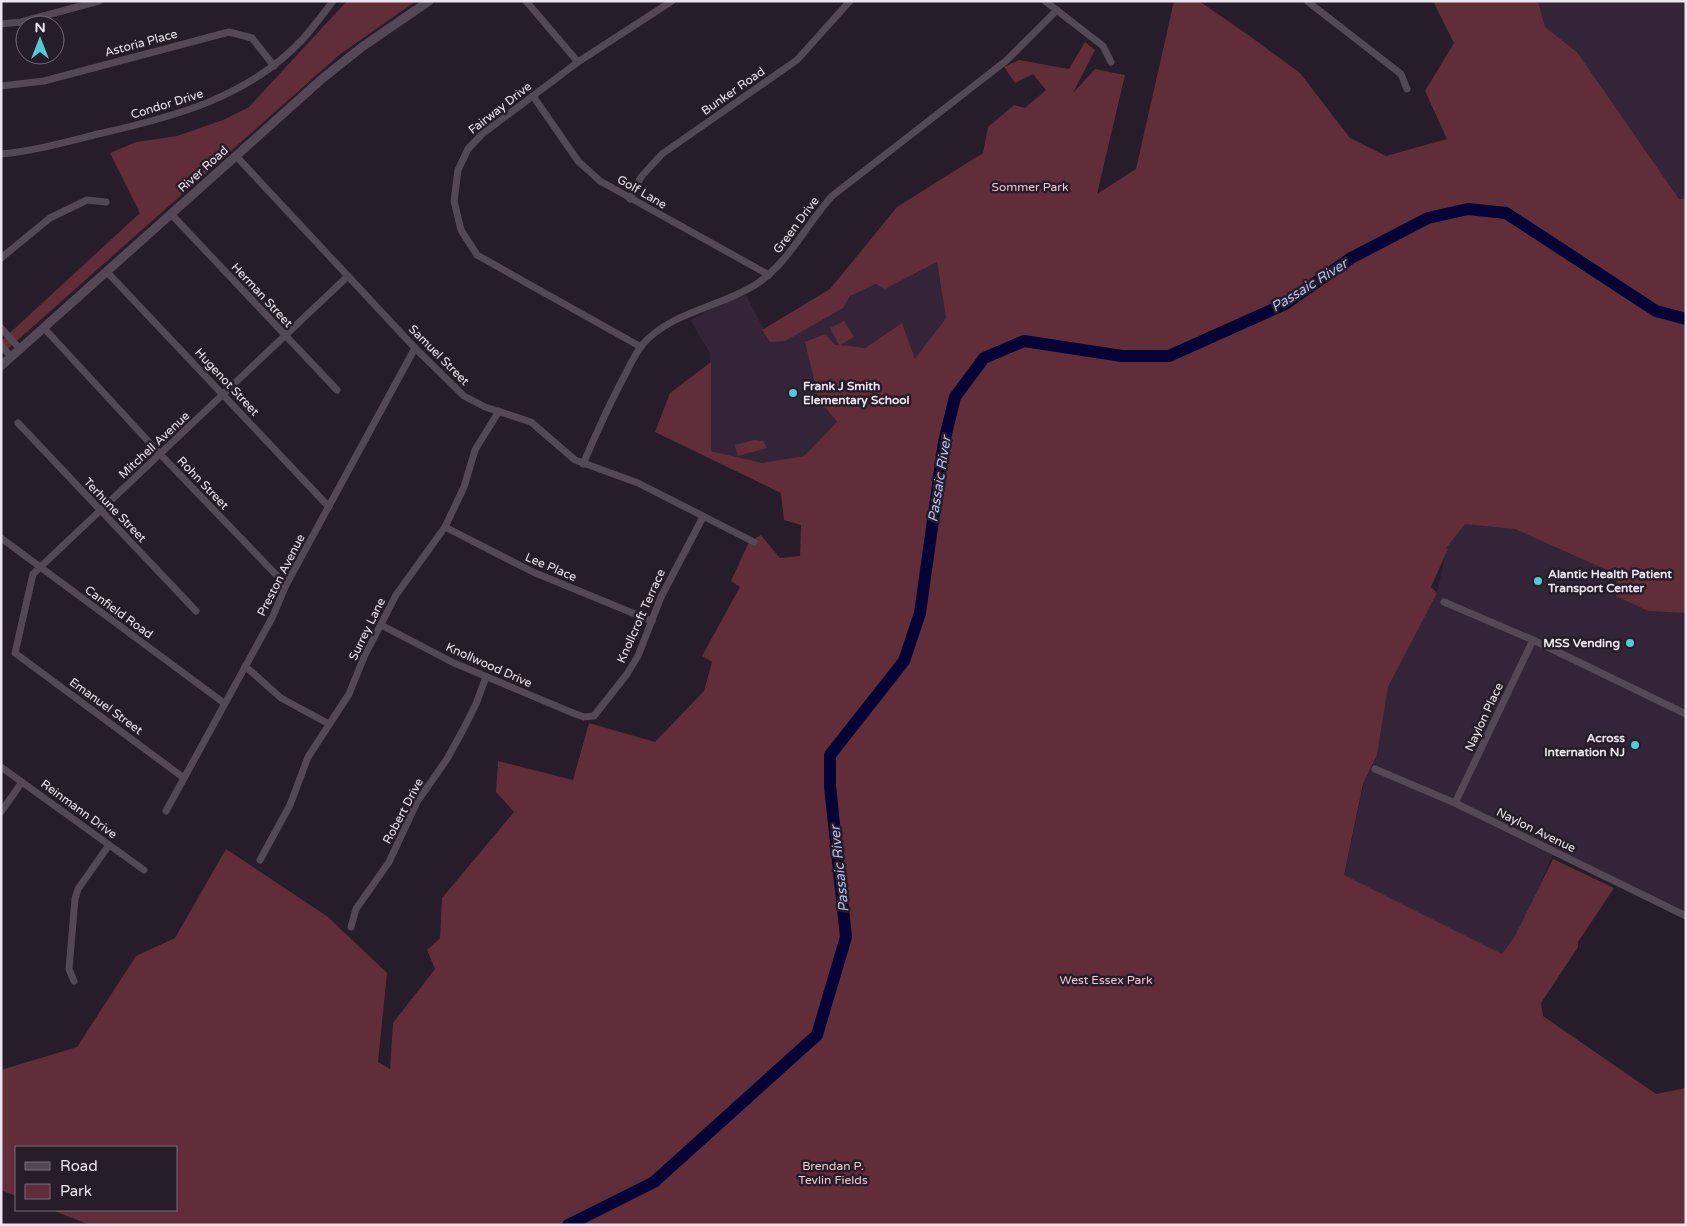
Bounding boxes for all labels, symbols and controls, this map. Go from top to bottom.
north arrow [15,15,65,65]
text: N [34,19,46,36]
street label: Astoria Place [103,27,179,59]
street label: Bunker Road [699,64,767,118]
street label: Fairway Drive [466,79,534,137]
street label: Condor Drive [129,86,205,122]
street label: River Road [175,143,231,195]
street label: Golf Lane [615,172,669,212]
park label: Sommer Park [992,180,1069,194]
street label: Green Drive [770,194,822,256]
water label: Passaic River [1268,254,1352,316]
street label: Herman Street [229,260,296,330]
street label: Samuel Street [406,322,472,388]
street label: Hugenot Street [192,345,262,419]
place label: Frank J Smith Elementary School [803,379,910,408]
marker: Frank J Smith Elementary School [787,387,799,399]
street label: Mitchell Avenue [116,409,192,481]
water label: Passaic River [924,433,955,523]
street label: Rohn Street [174,454,232,513]
street label: Terhune Street [81,475,150,545]
street label: Preston Avenue [254,532,308,618]
street label: Lee Place [523,550,579,584]
street label: Knollcroft Terrace [614,567,668,665]
place label: Alantic Health Patient Transport Center [1547,567,1672,596]
marker: Alantic Health Patient Transport Center [1532,575,1544,587]
street label: Canfield Road [82,583,156,641]
street label: Surrey Lane [346,595,388,662]
place label: MSS Vending [1543,636,1620,651]
marker: MSS Vending [1624,637,1636,649]
street label: Knollwood Drive [444,640,534,690]
street label: Emanuel Street [67,675,146,738]
street label: Naylon Place [1462,680,1506,754]
place label: Across Internation NJ [1544,731,1625,759]
marker: Across Internation NJ [1629,739,1641,751]
street label: Robert Drive [380,776,426,846]
street label: Reinmann Drive [38,777,120,841]
street label: Naylon Avenue [1494,805,1578,855]
water label: Passaic River [826,823,852,913]
park label: West Essex Park [1060,973,1153,987]
legend [15,1146,178,1211]
text: Road [60,1157,98,1175]
park label: Brendan P. Tevlin Fields [798,1159,868,1187]
text: Park [60,1182,92,1200]

